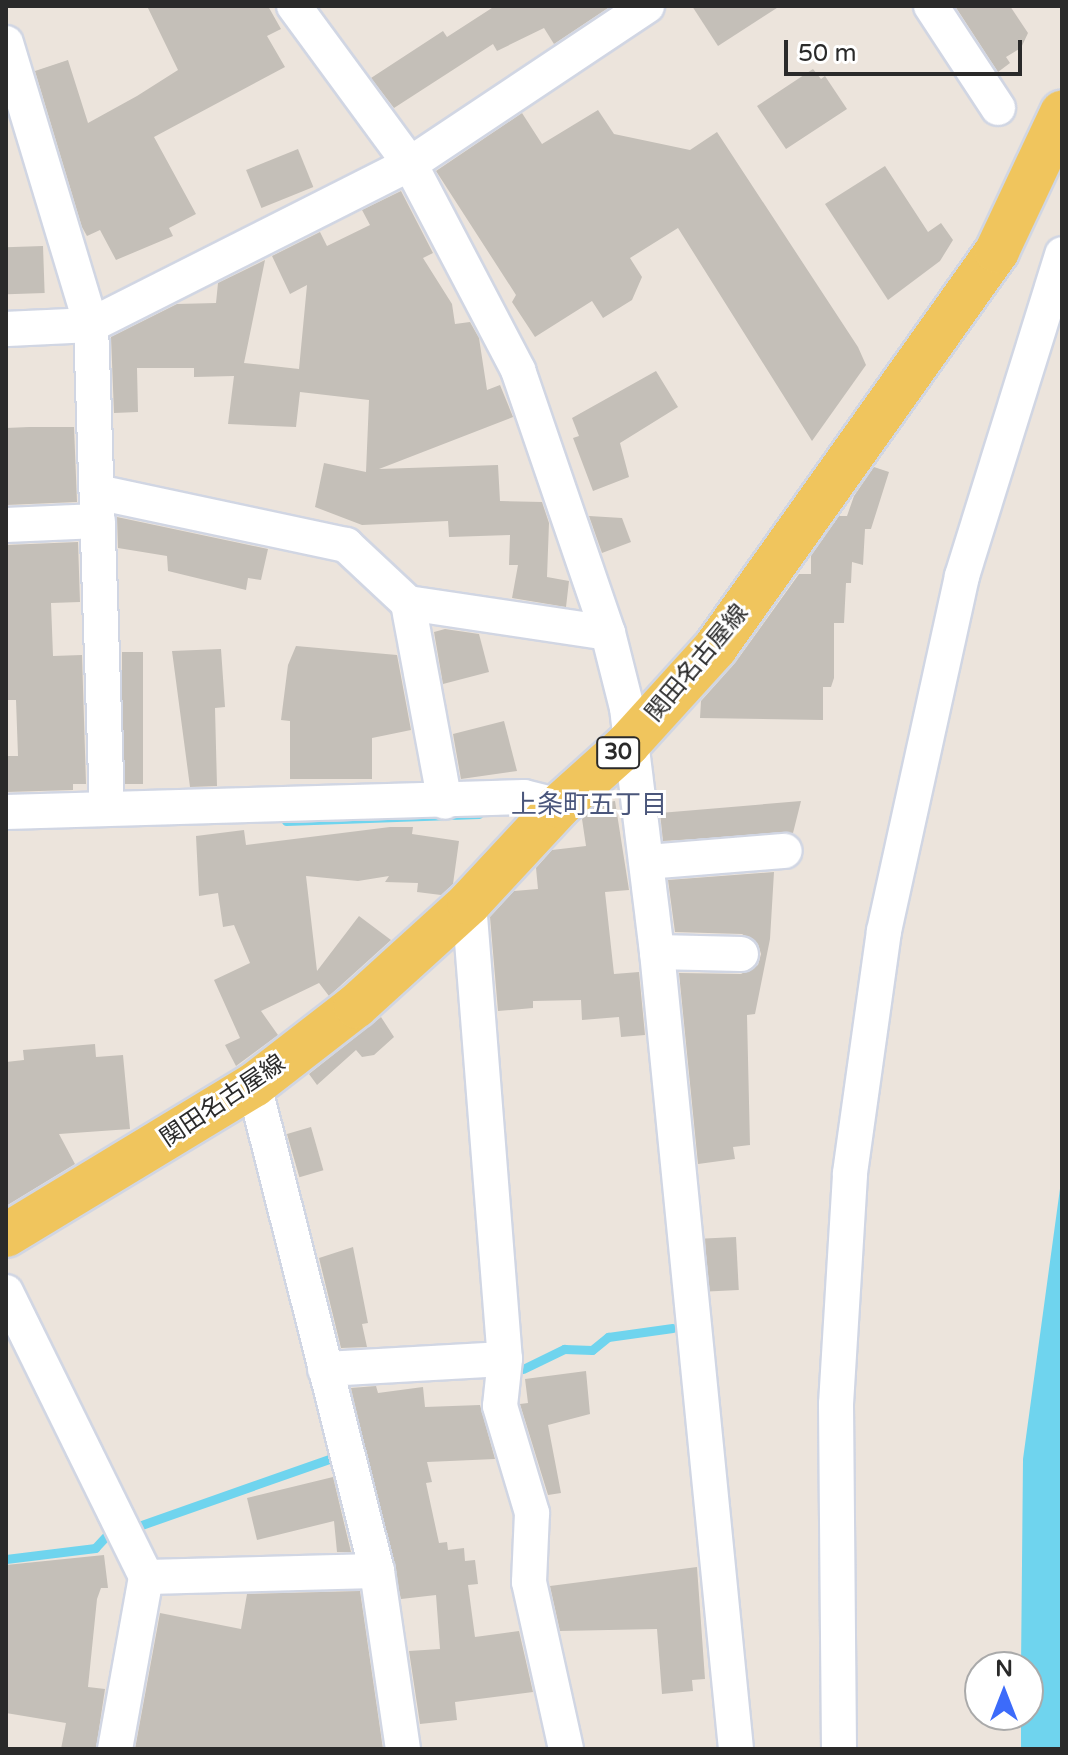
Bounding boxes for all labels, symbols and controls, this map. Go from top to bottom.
scale bar [788,24,1026,74]
text: 50 m [798,39,856,68]
street label: 関田名古屋線 [640,599,754,727]
road number: 30 [596,735,640,771]
district label: 上条町五丁目 [511,789,667,821]
street label: 関田名古屋線 [155,1049,291,1153]
north arrow [964,1651,1044,1731]
text: N [995,1656,1013,1682]

